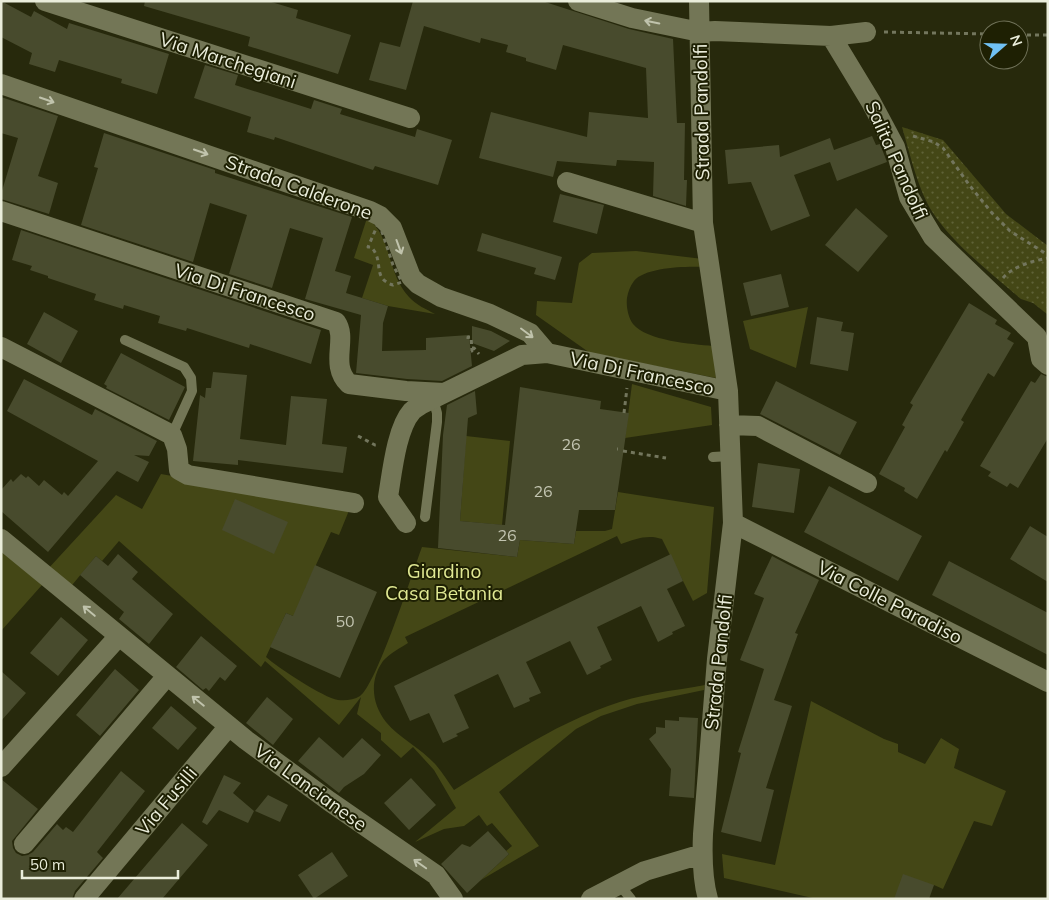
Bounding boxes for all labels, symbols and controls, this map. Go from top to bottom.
one-way arrow [645,17,661,26]
north arrow [979,20,1029,70]
street label: Via Marchegiani [157,27,299,93]
text: N [1006,33,1026,49]
street label: Strada Pandolfi [688,44,714,180]
one-way arrow [39,96,55,105]
street label: Salita Pandolfi [860,97,934,223]
one-way arrow [193,148,209,157]
street label: Strada Calderone [223,149,375,225]
one-way arrow [395,239,404,255]
street label: Via Di Francesco [172,258,318,326]
one-way arrow [520,328,534,338]
street label: Via Di Francesco [568,346,716,400]
house number: 26 [561,434,581,454]
house number: 26 [533,481,553,501]
house number: 26 [497,525,517,545]
street label: Via Colle Paradiso [814,555,966,649]
park label: Giardino Casa Betania [385,559,503,605]
street label: Strada Pandolfi [699,593,737,731]
one-way arrow [83,606,96,617]
house number: 50 [335,611,355,631]
one-way arrow [192,695,205,706]
street label: Via Lancianese [250,738,372,836]
street label: Via Fusilli [130,761,202,841]
scale bar [22,848,179,880]
text: 50 m [30,855,65,874]
one-way arrow [413,859,427,869]

